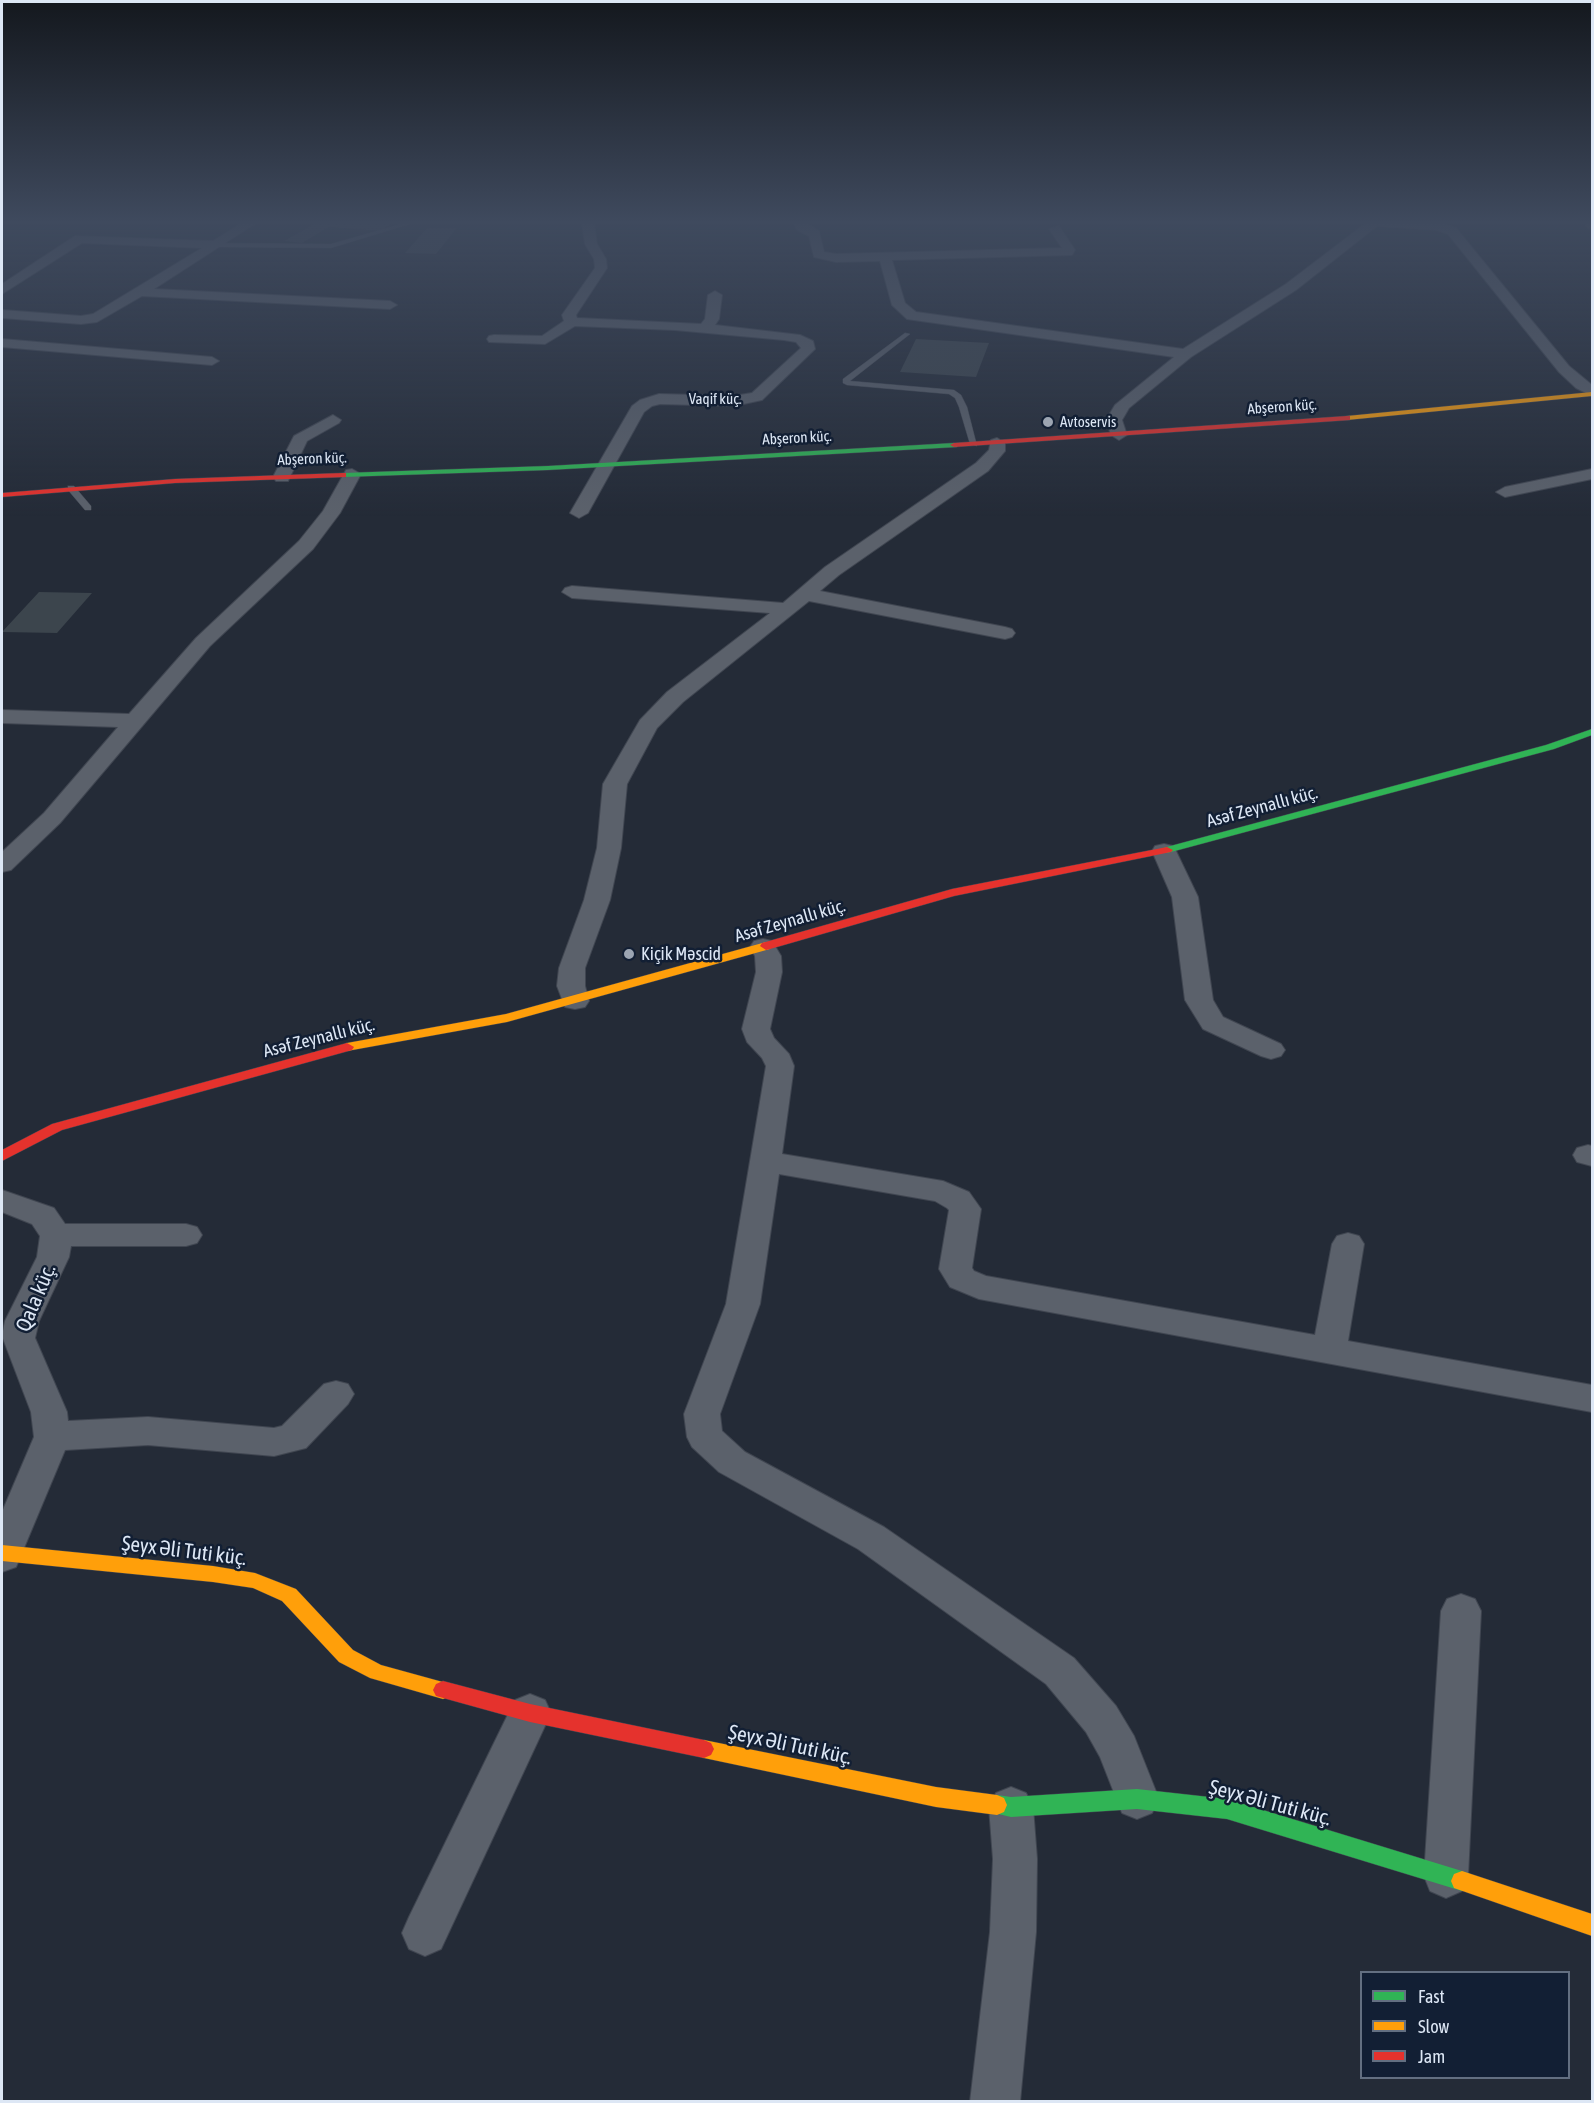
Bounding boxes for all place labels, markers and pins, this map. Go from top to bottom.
place label: Avtoservis [1060,413,1116,431]
marker: Avtoservis [1041,415,1055,429]
place label: Kiçik Məscid [641,943,721,965]
marker: Kiçik Məscid [622,947,636,961]

